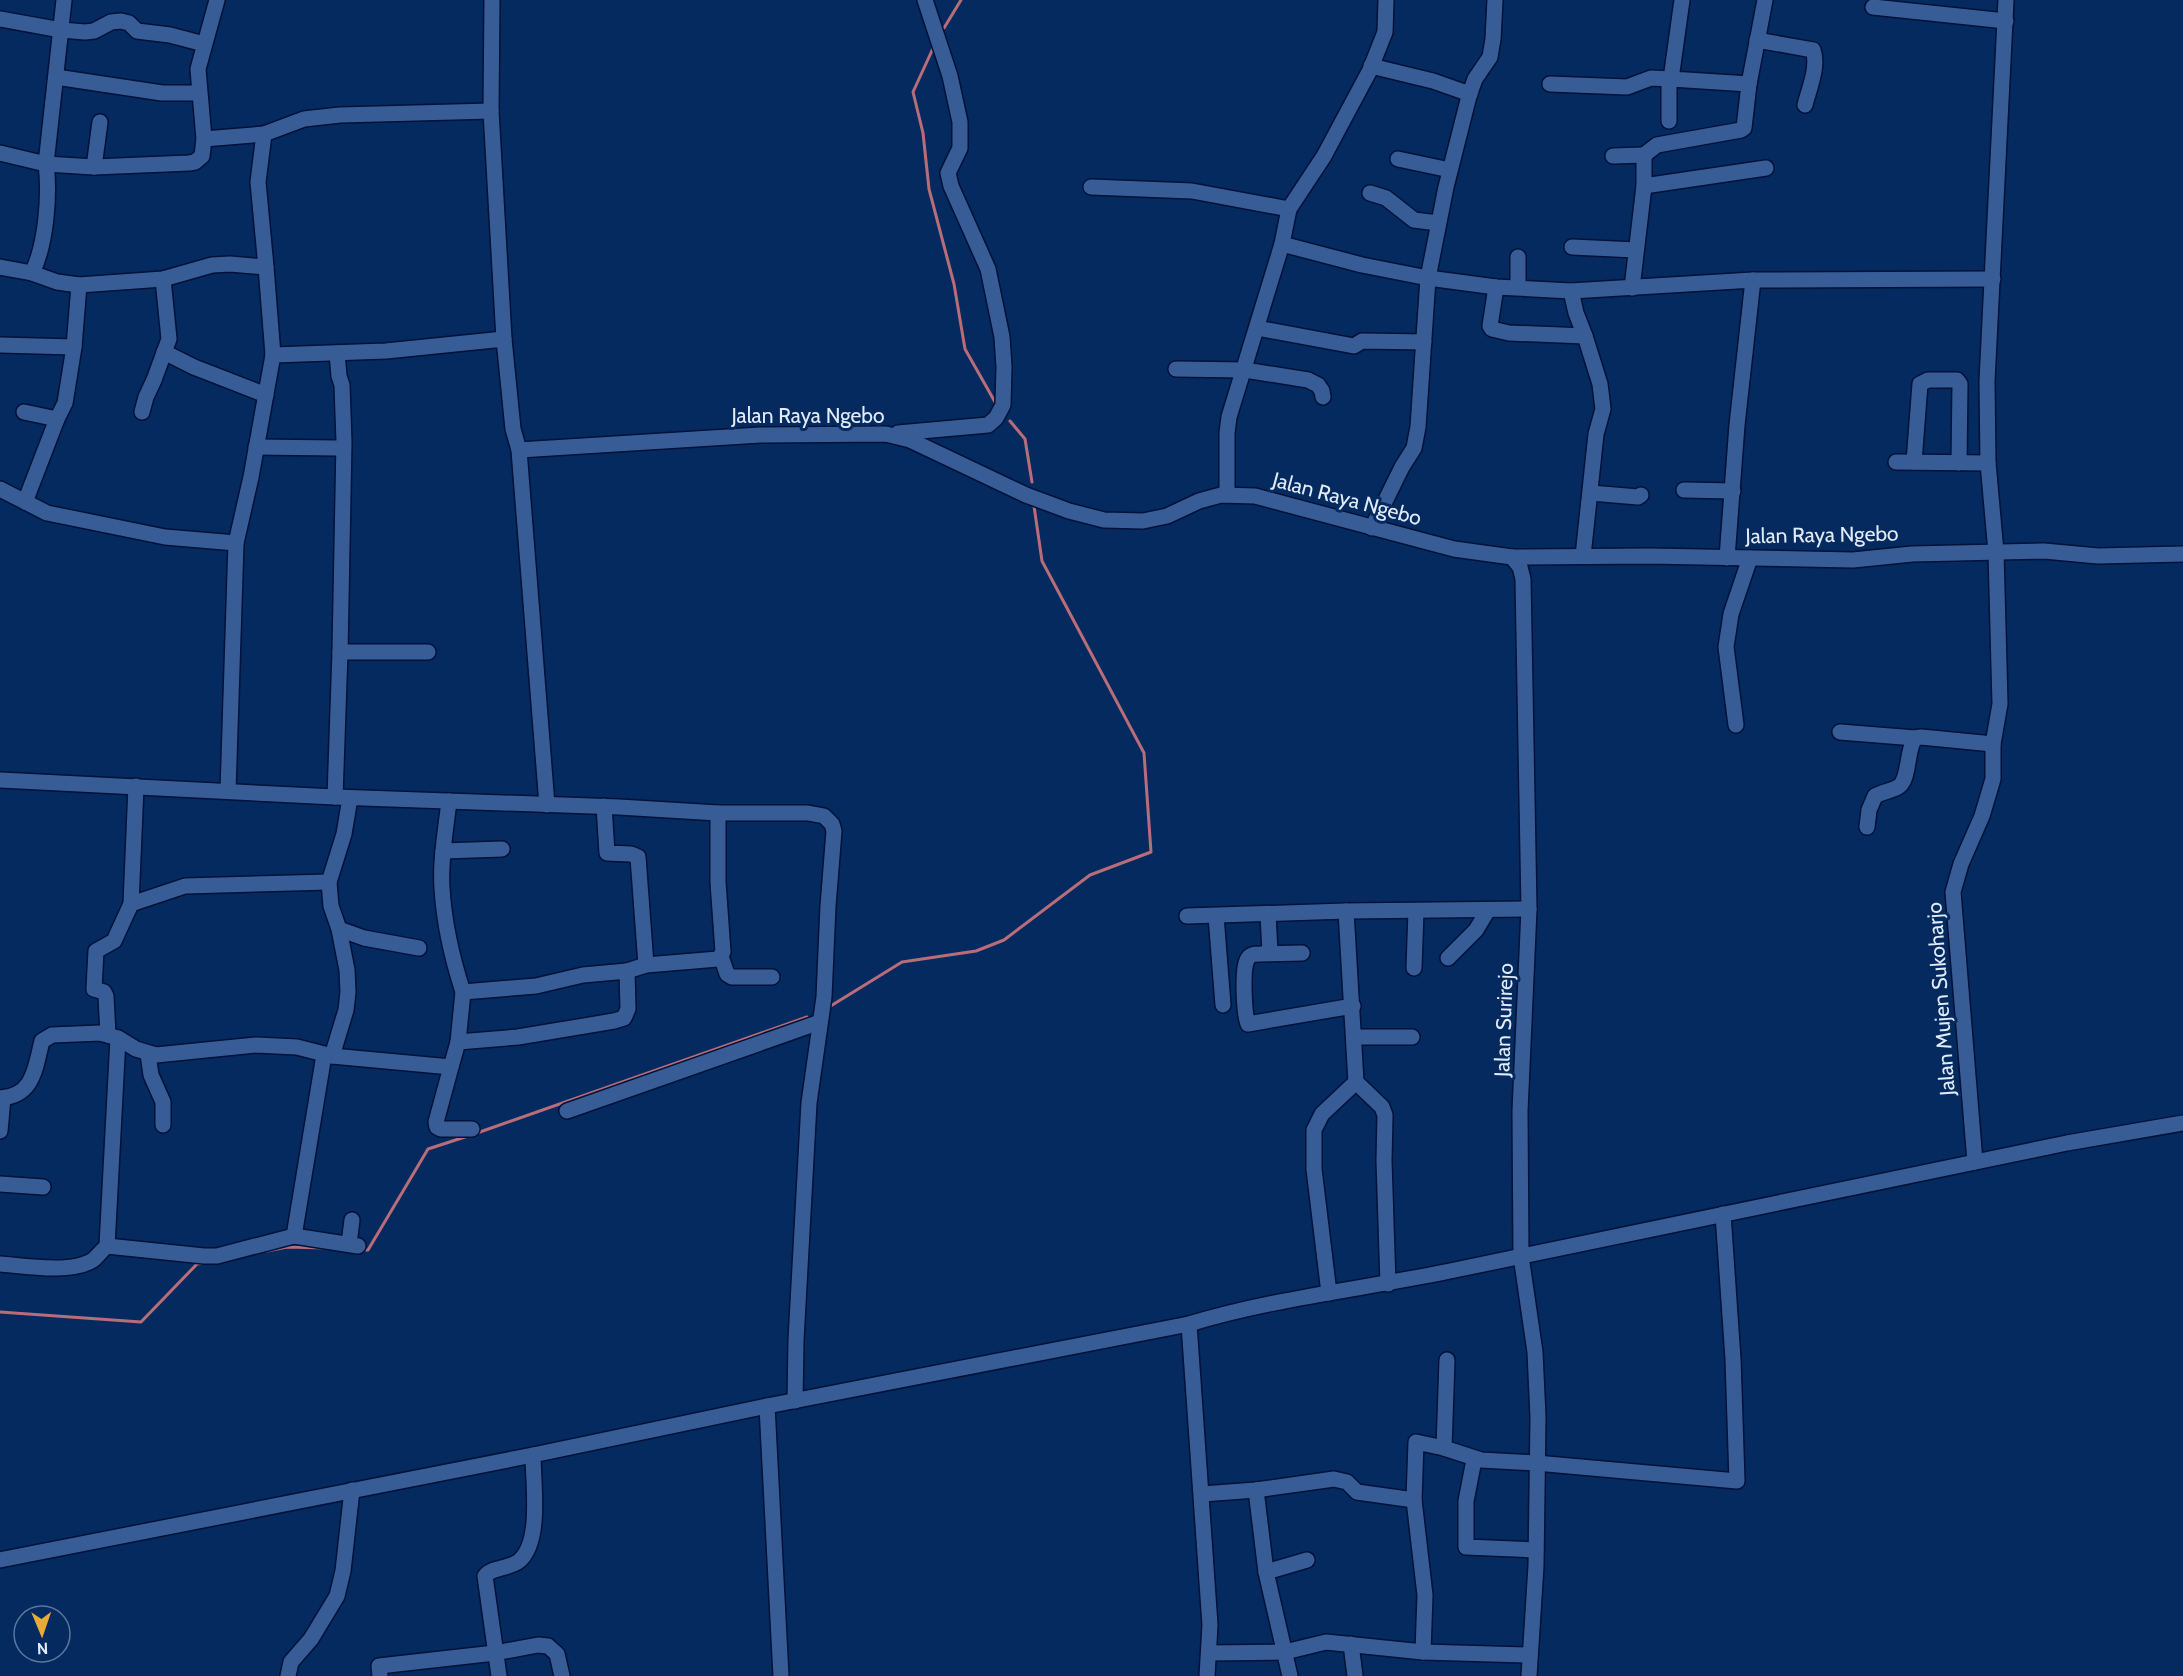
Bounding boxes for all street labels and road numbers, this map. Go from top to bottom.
street label: Jalan Raya Ngebo [730,403,885,428]
street label: Jalan Raya Ngebo [1269,466,1424,530]
street label: Jalan Raya Ngebo [1744,521,1899,548]
street label: Jalan Mujen Sukoharjo [1921,901,1961,1098]
street label: Jalan Surirejo [1489,963,1519,1078]

